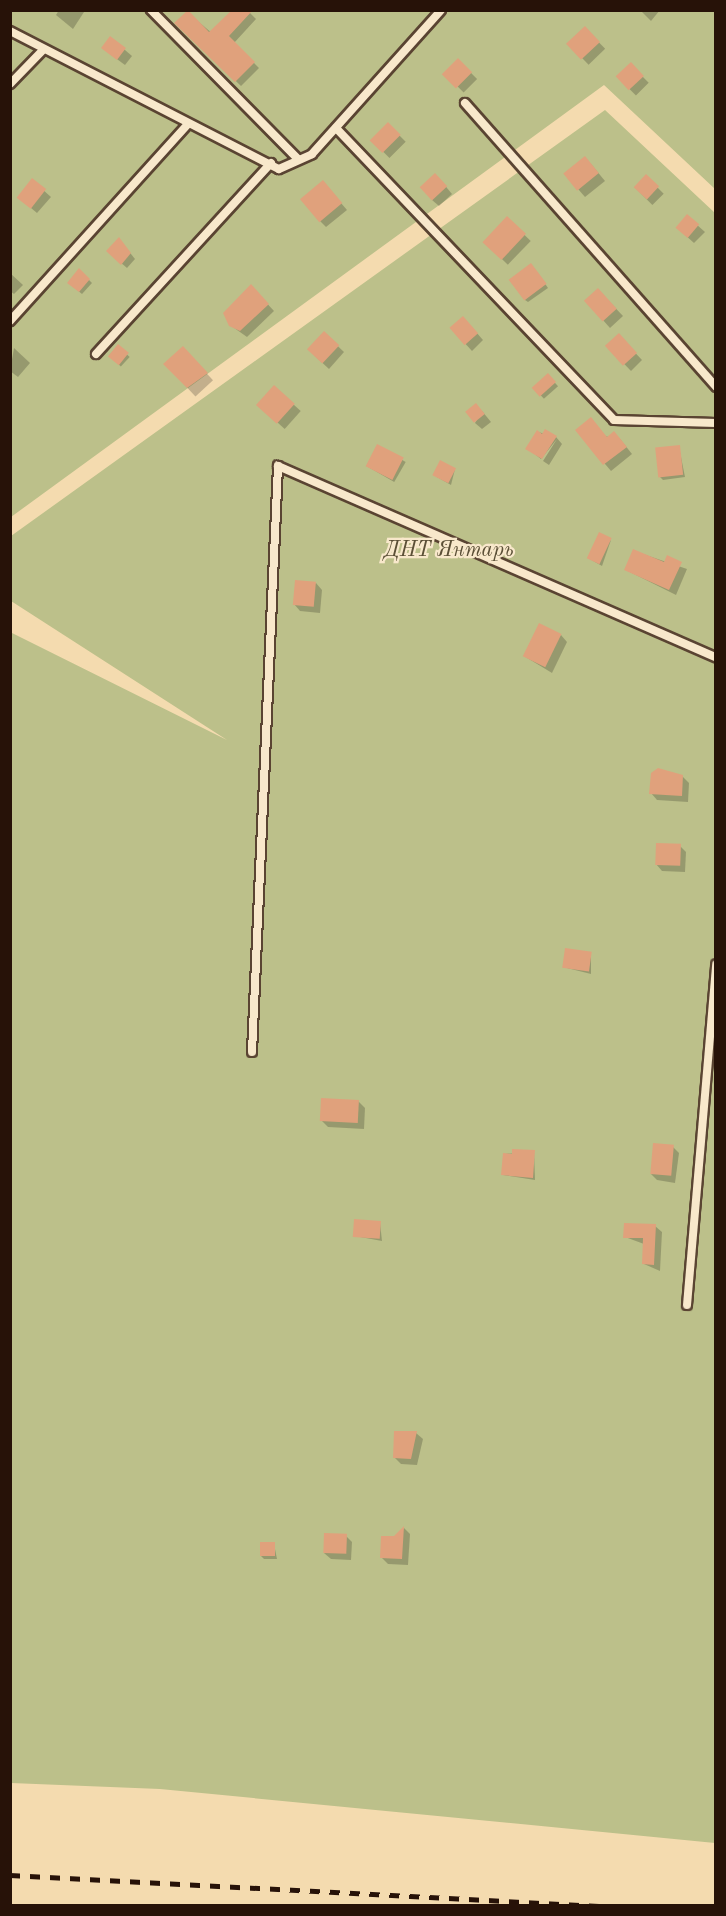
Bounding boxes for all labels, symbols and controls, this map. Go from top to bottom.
park label: ДНТ Янтарь [384,538,514,564]

